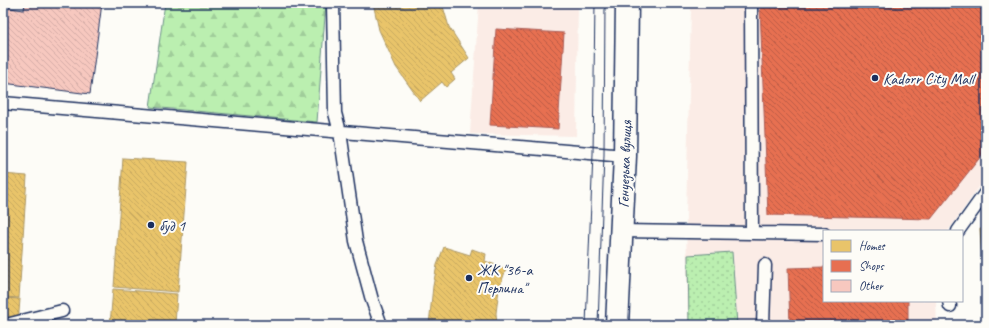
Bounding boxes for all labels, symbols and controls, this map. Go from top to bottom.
place label: Kadorr City Mall [883,69,977,89]
marker: Kadorr City Mall [870,73,880,83]
street label: Генуезька вулиця [613,119,637,208]
place label: буд 1 [159,216,186,236]
marker: буд 1 [146,220,156,230]
legend [823,230,963,302]
text: Homes [859,238,886,254]
text: Shops [859,258,884,274]
place label: ЖК "36-а Перлина" [477,260,533,298]
marker: ЖК "36-а Перлина" [464,273,474,283]
text: Other [859,278,885,294]

